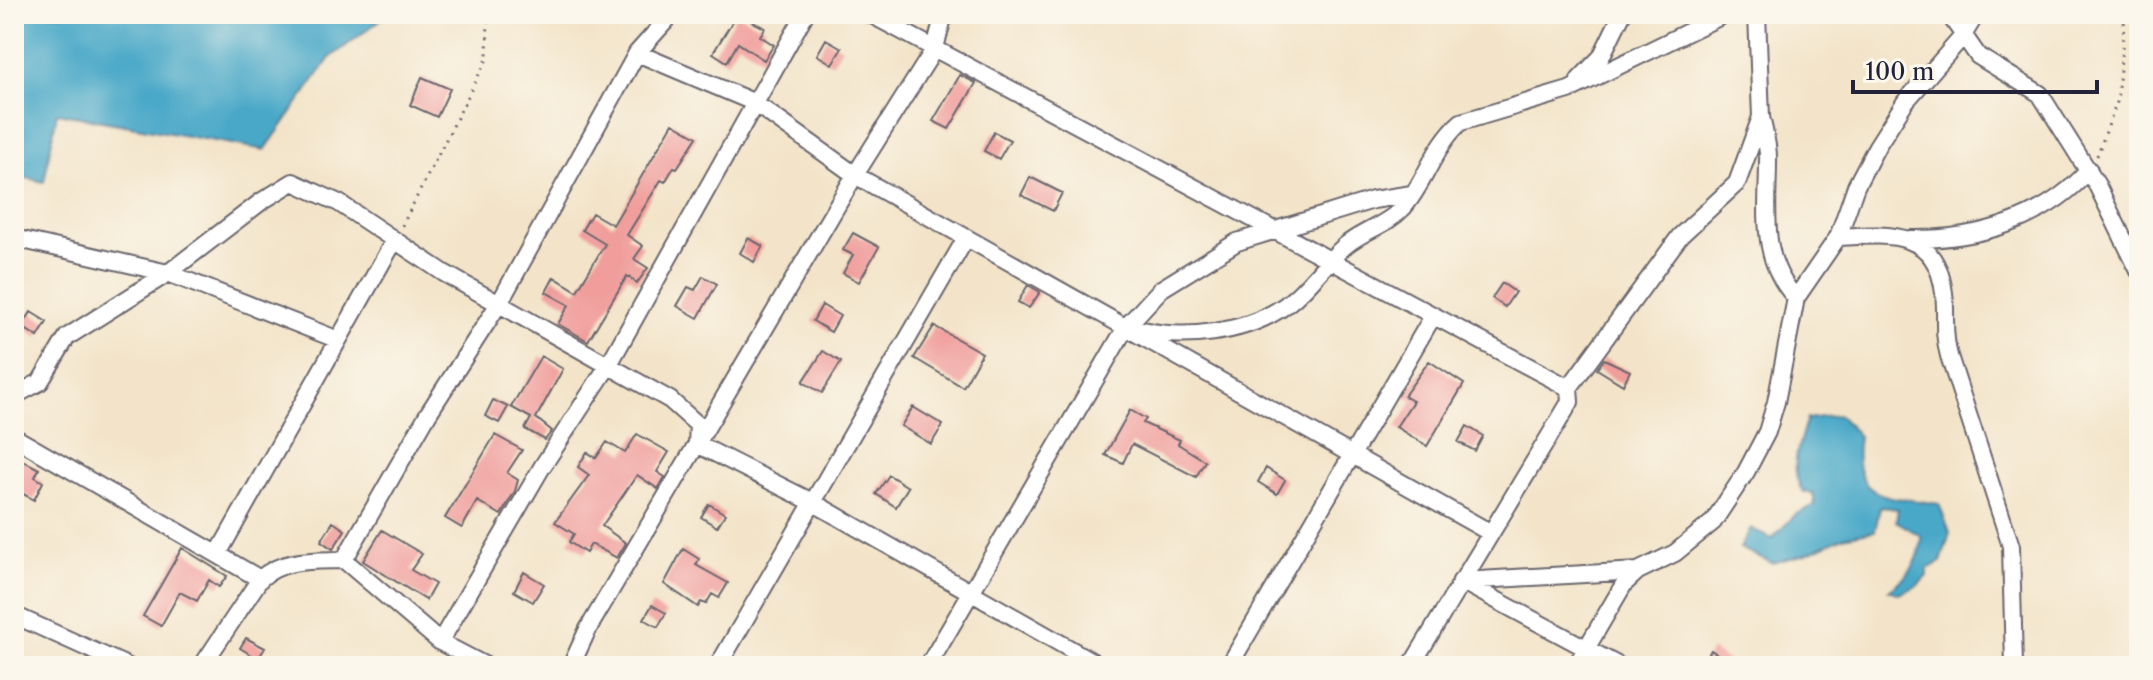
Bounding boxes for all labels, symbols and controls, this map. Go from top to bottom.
scale bar [1853,44,2097,94]
text: 100 m [1865,57,1934,86]

